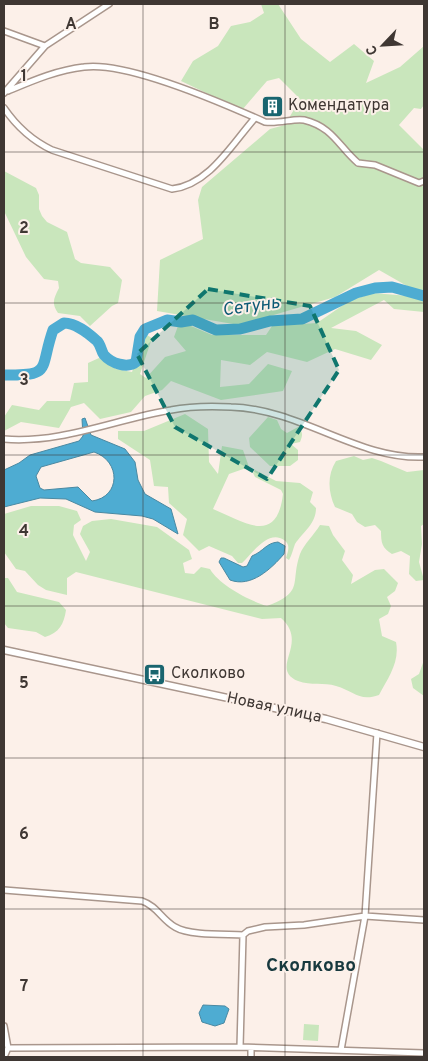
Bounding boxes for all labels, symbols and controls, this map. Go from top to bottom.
text: A [65,15,77,35]
text: B [208,15,220,35]
north arrow [358,20,408,70]
text: С [363,42,382,58]
text: 1 [21,67,27,87]
building icon: Комендатура [260,94,284,118]
place label: Комендатура [288,96,389,116]
text: 2 [19,219,29,239]
water label: Сетунь [221,292,281,322]
text: 3 [19,371,29,391]
text: 4 [19,522,29,542]
bus stop icon: Сколково [143,662,167,686]
place label: Сколково [171,664,245,684]
text: 5 [19,674,29,694]
street label: Новая улица [225,688,323,728]
text: 6 [19,825,29,845]
district label: Сколково [266,954,356,978]
text: 7 [20,977,28,997]

